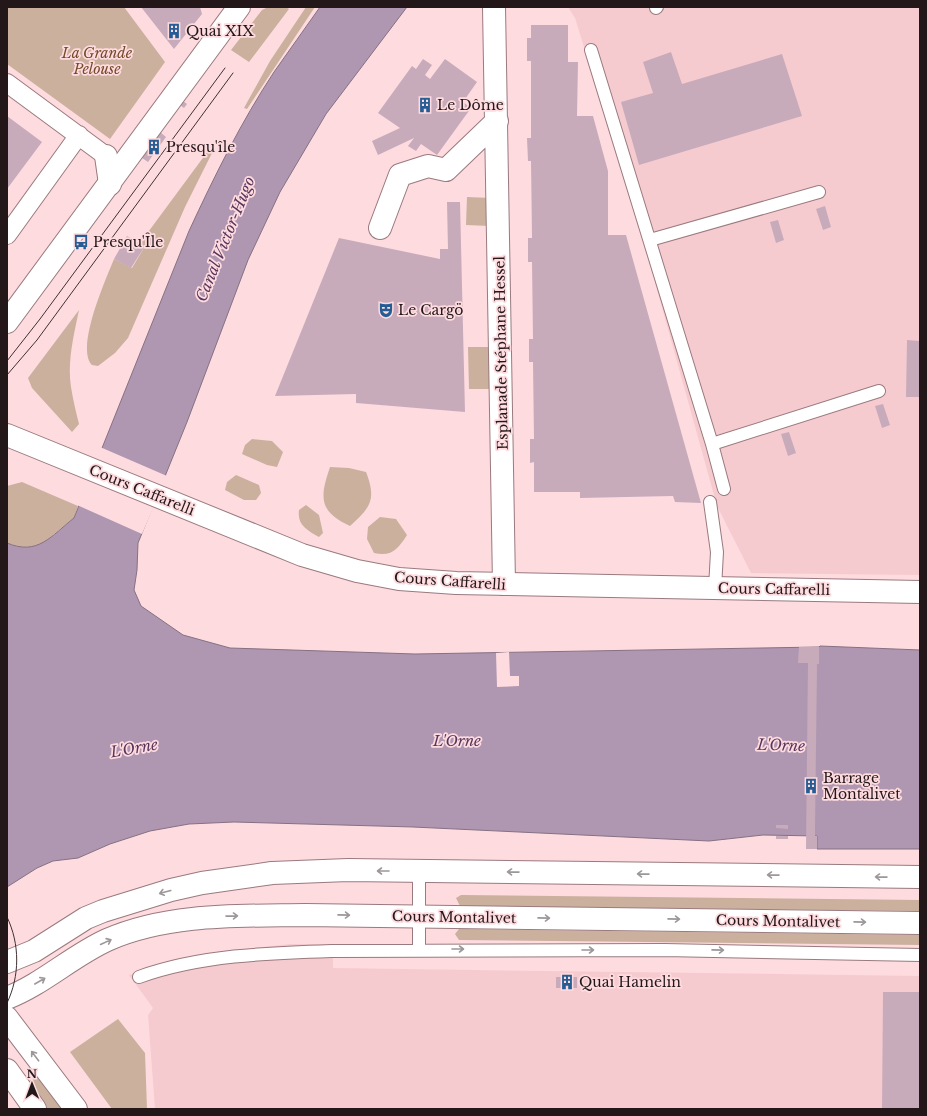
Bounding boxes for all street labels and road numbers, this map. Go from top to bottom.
street label: Esplanade Stéphane Hessel [490,255,512,450]
street label: Cours Caffarelli [87,461,198,519]
street label: Cours Caffarelli [393,568,507,594]
street label: Cours Caffarelli [718,579,830,599]
street label: Cours Montalivet [392,907,517,927]
street label: Cours Montalivet [716,911,841,931]

